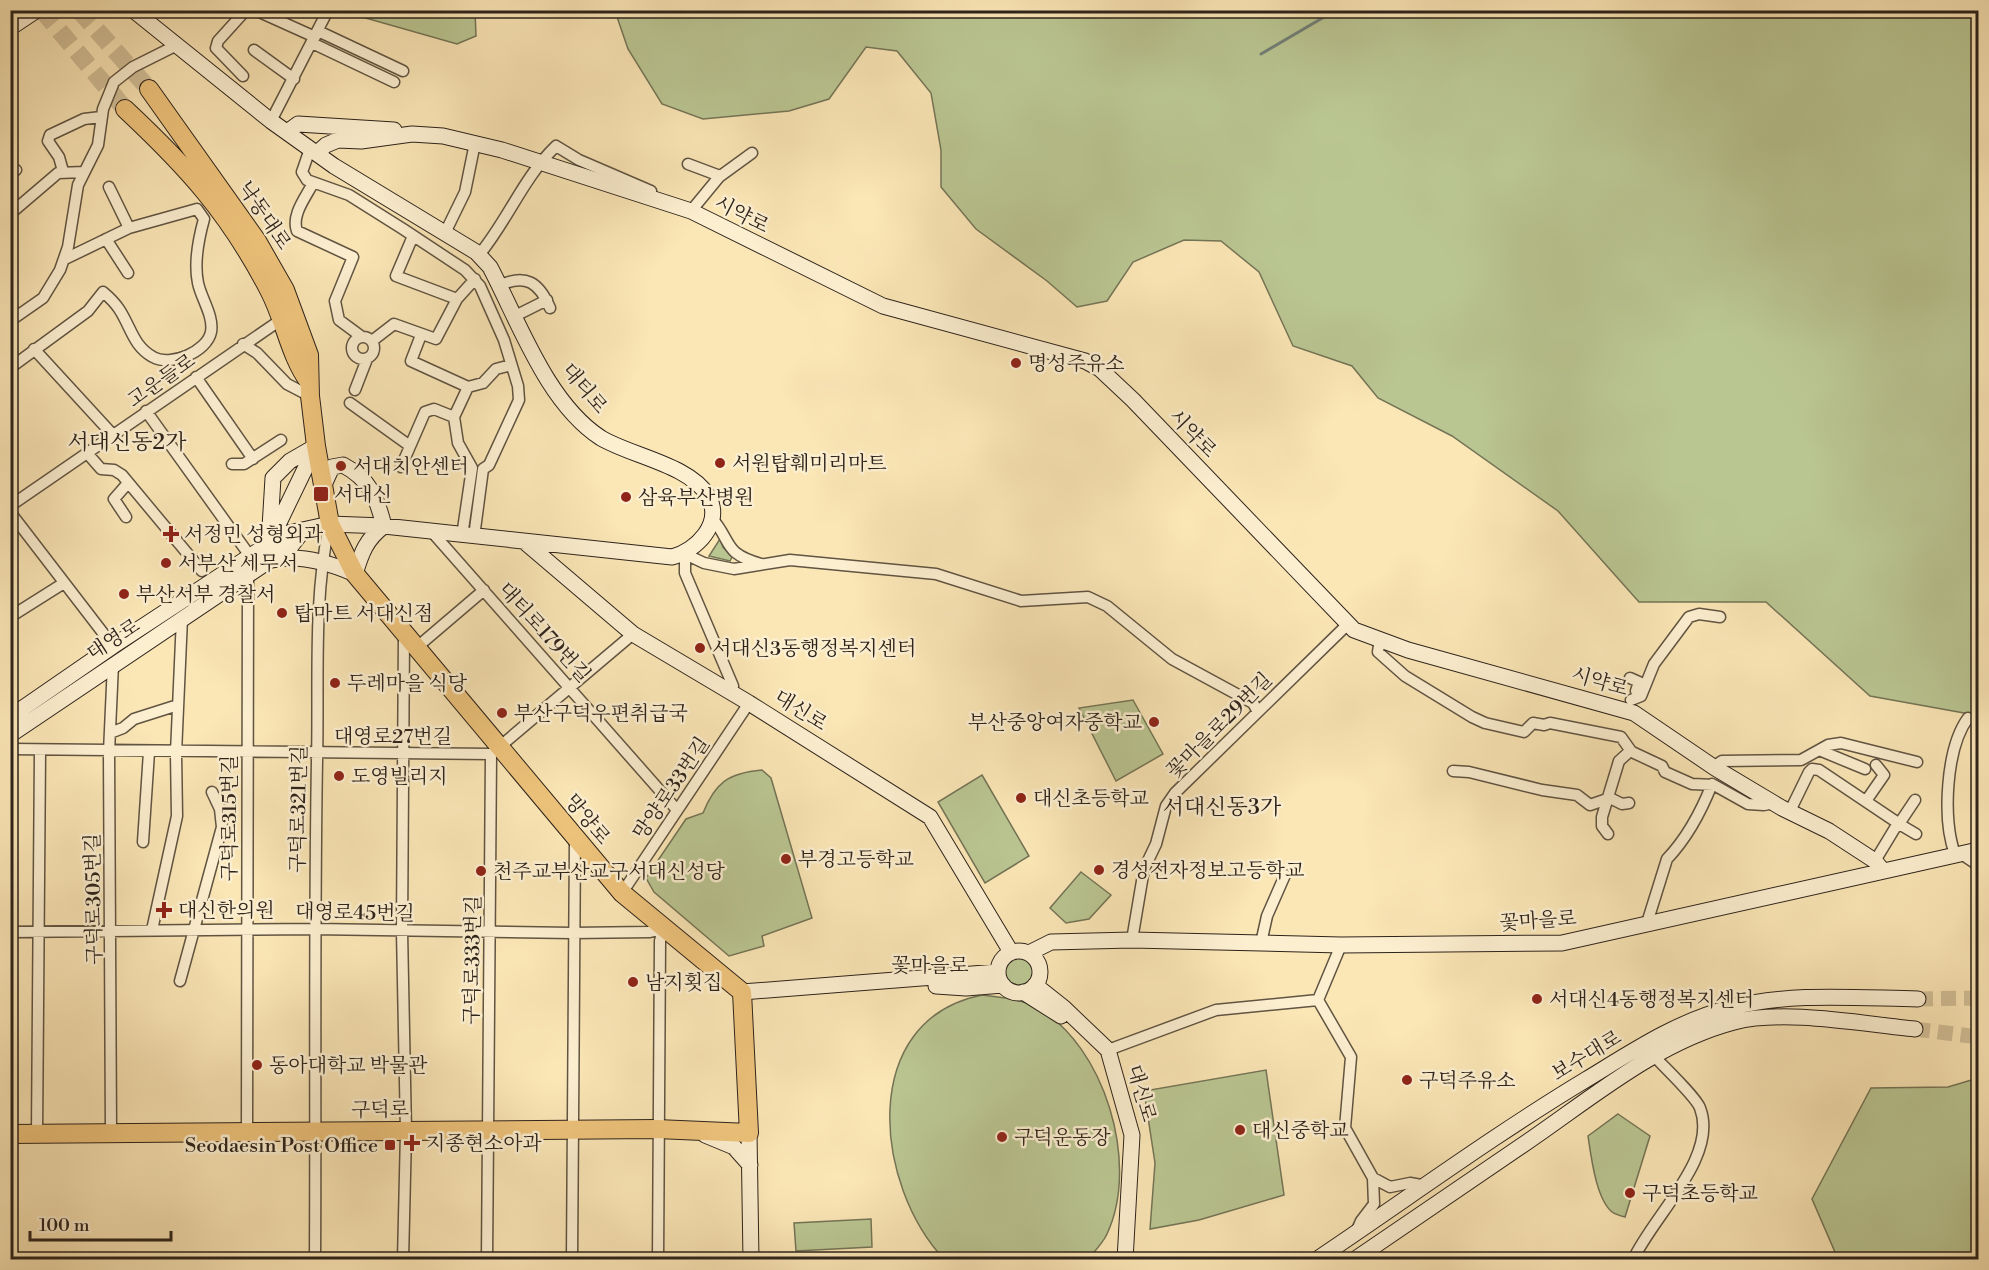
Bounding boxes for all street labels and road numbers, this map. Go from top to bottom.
street label: 낙동대로 [232,177,296,255]
street label: 시약로 [710,191,773,240]
street label: 고운들로 [123,349,201,414]
street label: 대티로 [556,359,612,419]
street label: 시약로 [1163,405,1221,464]
street label: 대티로179번길 [492,578,595,688]
street label: 대영로 [83,614,145,667]
street label: 시약로 [1568,662,1631,702]
street label: 꽃마을로29번길 [1162,668,1278,784]
street label: 대신로 [769,685,831,737]
street label: 대영로27번길 [334,725,452,750]
street label: 망양로33번길 [629,733,716,845]
street label: 구덕로321번길 [286,745,313,873]
street label: 구덕로315번길 [218,755,243,881]
street label: 망양로 [559,790,615,850]
street label: 구덕로305번길 [81,833,108,965]
street label: 구덕로333번길 [460,895,487,1025]
street label: 대영로45번길 [295,900,415,927]
street label: 꽃마을로 [1499,906,1578,937]
street label: 꽃마을로 [891,954,969,979]
street label: 보수대로 [1547,1026,1626,1087]
street label: 대신로 [1121,1062,1161,1125]
street label: 구덕로 [351,1097,409,1124]

